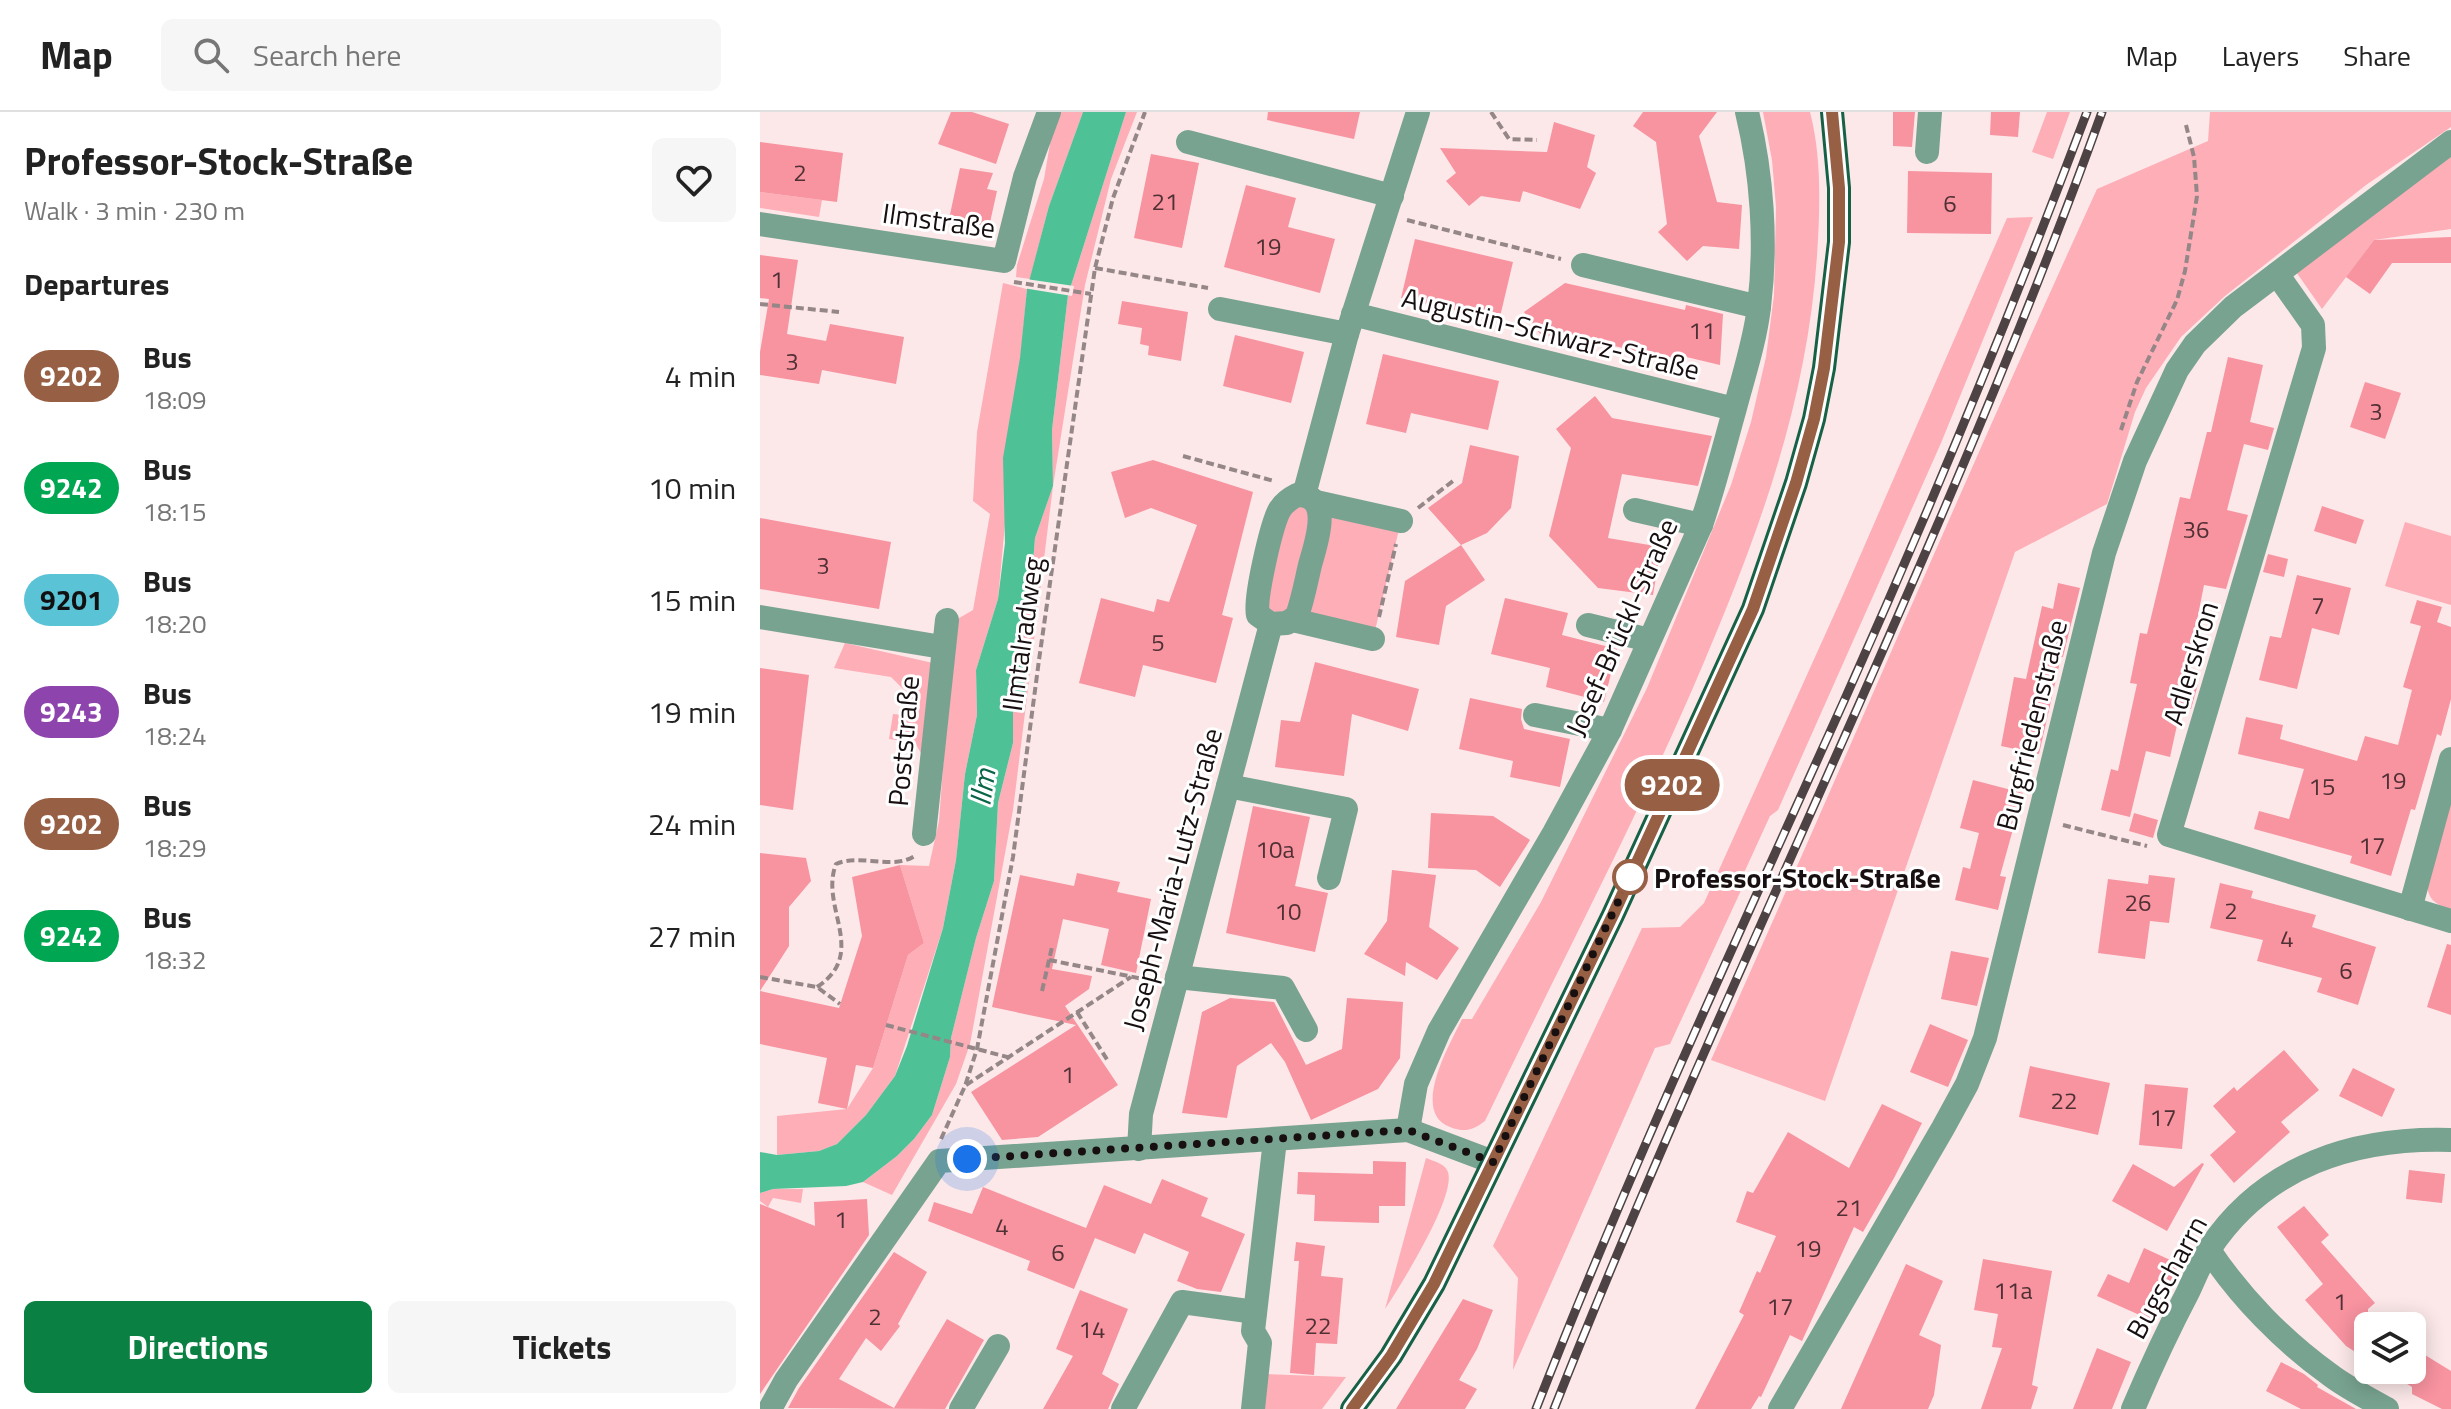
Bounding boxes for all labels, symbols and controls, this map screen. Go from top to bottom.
search box [161,19,721,91]
text: Map [40,26,113,84]
text: Search here [253,32,402,78]
icon: search [189,33,233,77]
text: Map [2125,34,2178,77]
text: Layers [2222,34,2299,77]
text: Share [2343,34,2411,77]
text: Professor-Stock-Straße [24,132,413,190]
button: heart [652,138,736,222]
house number: 2 [793,154,807,190]
house number: 21 [1152,183,1178,219]
house number: 6 [1943,185,1957,221]
text: Walk · 3 min · 230 m [24,191,245,230]
street label: Ilmstraße [880,191,998,249]
house number: 19 [1255,228,1281,264]
text: Departures [24,261,169,307]
house number: 1 [770,261,784,297]
street label: Augustin-Schwarz-Straße [1398,275,1704,391]
house number: 11 [1689,312,1715,348]
text: Bus [143,334,192,380]
house number: 3 [785,343,799,379]
text: 4 min [665,353,736,399]
text: 9202 [40,354,103,397]
text: 18:09 [143,380,207,419]
house number: 3 [2369,393,2383,429]
text: Bus [143,446,192,492]
text: 10 min [648,465,736,511]
text: 9242 [40,466,103,509]
text: 18:15 [143,492,207,531]
street label: Josef-Brückl-Straße [1554,511,1688,743]
house number: 36 [2183,511,2209,547]
house number: 3 [816,547,830,583]
street label: Ilmtalradweg [990,554,1054,714]
text: Bus [143,558,192,604]
text: 15 min [648,577,736,623]
text: 9201 [40,578,103,621]
house number: 7 [2311,587,2325,623]
street label: Adlerskron [2151,596,2229,730]
text: 18:20 [143,604,207,643]
street label: Burgfriedenstraße [1984,615,2078,835]
house number: 5 [1151,624,1165,660]
text: Bus [143,670,192,716]
street label: Poststraße [876,674,930,808]
text: 19 min [648,689,736,735]
text: 9243 [40,690,103,733]
text: 18:24 [143,716,207,755]
street label: Joseph-Maria-Lutz-Straße [1111,723,1233,1035]
line badge: 9202 [1616,759,1728,811]
house number: 19 [2380,762,2406,798]
text: 9202 [1641,763,1703,806]
water label: Ilm [956,765,1008,809]
house number: 15 [2309,768,2335,804]
text: Bus [143,782,192,828]
text: 24 min [648,801,736,847]
text: 9202 [40,802,103,845]
house number: 17 [2359,827,2385,863]
text: 18:29 [143,828,207,867]
house number: 10a [1256,831,1294,867]
place label: Professor-Stock-Straße [1654,856,1941,899]
marker: Professor-Stock-Straße [1613,860,1647,894]
house number: 26 [2125,884,2151,920]
house number: 2 [2224,892,2238,928]
house number: 10 [1275,893,1301,929]
text: Bus [143,894,192,940]
text: 27 min [648,913,736,959]
text: 9242 [40,914,103,957]
house number: 4 [2280,920,2294,956]
text: 18:32 [143,940,207,979]
house number: 6 [2339,952,2353,988]
house number: 1 [1061,1056,1075,1092]
house number: 22 [2051,1082,2077,1118]
house number: 17 [2150,1099,2176,1135]
your location [947,1139,987,1179]
house number: 21 [1836,1189,1862,1225]
house number: 1 [834,1201,848,1237]
street label: Bugscharrn [2114,1207,2218,1347]
house number: 4 [995,1208,1009,1244]
house number: 19 [1795,1230,1821,1266]
house number: 6 [1051,1234,1065,1270]
house number: 11a [1994,1272,2032,1308]
house number: 1 [2333,1283,2347,1319]
house number: 17 [1767,1288,1793,1324]
house number: 2 [868,1298,882,1334]
button: Directions [24,1301,372,1393]
button: Tickets [388,1301,736,1393]
house number: 22 [1305,1307,1331,1343]
house number: 14 [1079,1311,1105,1347]
map controls [2354,1312,2426,1384]
button: layers [2354,1312,2426,1384]

